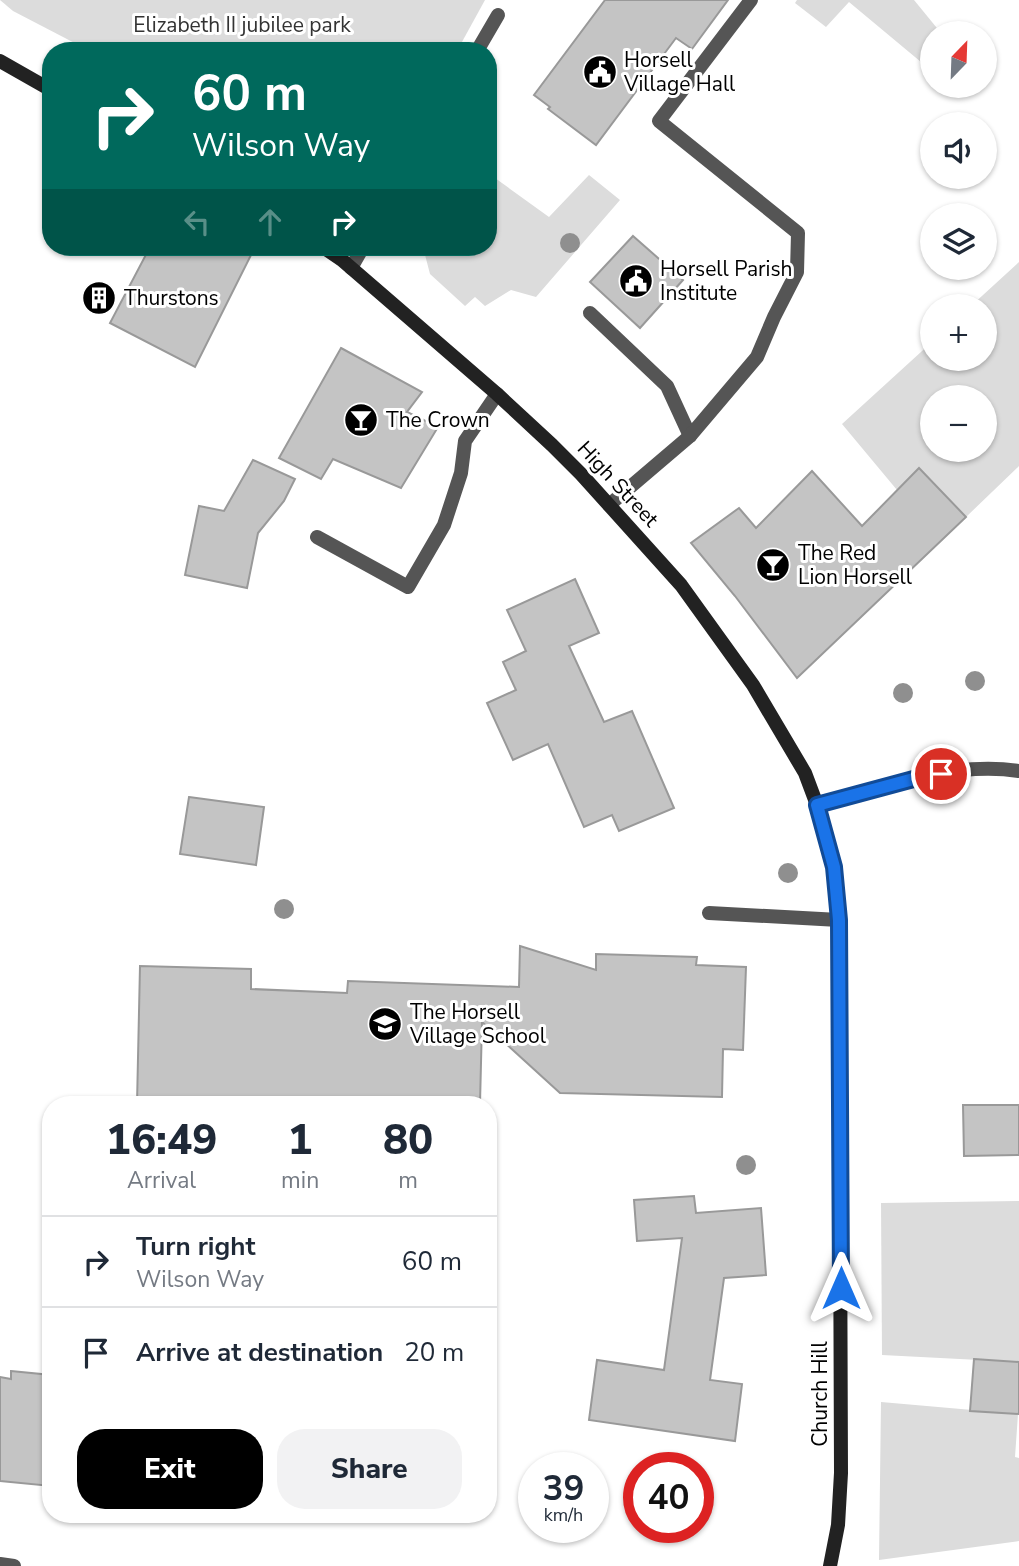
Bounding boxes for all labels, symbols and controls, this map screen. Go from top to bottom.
park label: Elizabeth II jubilee park [133,11,351,39]
north arrow [920,21,998,98]
map controls [920,21,997,462]
place label: Horsell Village Hall [623,46,736,98]
public building icon: Horsell Village Hall [581,53,619,91]
text: 60 m [192,60,307,127]
icon: right [77,70,168,161]
button: sound [920,112,997,189]
text: Wilson Way [192,124,370,167]
icon: left [178,203,216,241]
icon: ahead [251,203,289,241]
icon: right [324,203,362,241]
button: layers [920,203,997,280]
place label: Horsell Parish Institute [660,255,793,307]
public building icon: Horsell Parish Institute [617,262,655,300]
building icon: Thurstons [80,279,118,317]
place label: Thurstons [124,284,219,312]
button: + [920,294,997,371]
button: − [920,385,997,462]
bar icon: The Crown [342,401,380,439]
place label: The Crown [386,406,490,434]
street label: High Street [571,435,665,533]
place label: The Red Lion Horsell [798,539,913,591]
bar icon: The Red Lion Horsell [754,546,792,584]
pin [911,744,971,804]
icon: arrive [922,755,960,793]
place label: The Horsell Village School [409,998,547,1050]
school or university icon: The Horsell Village School [366,1005,404,1043]
text: 16:49 [106,1112,217,1169]
text: 1 [288,1112,313,1169]
text: 80 [383,1112,433,1169]
text: Arrival [127,1165,196,1196]
text: min [281,1165,319,1196]
text: m [398,1165,418,1196]
text: Turn right [136,1229,255,1264]
icon: right [77,1243,115,1281]
text: 60 m [402,1244,462,1279]
position arrow [804,1251,878,1325]
text: Wilson Way [136,1264,264,1295]
icon: arrive [77,1334,115,1372]
text: Arrive at destination [136,1335,383,1370]
text: 20 m [404,1335,464,1370]
street label: Church Hill [806,1340,834,1447]
button: Exit [77,1429,263,1509]
button: Share [277,1429,462,1509]
speed limit sign: 40 [623,1452,714,1543]
text: 39 [542,1465,585,1512]
text: km/h [544,1503,583,1527]

